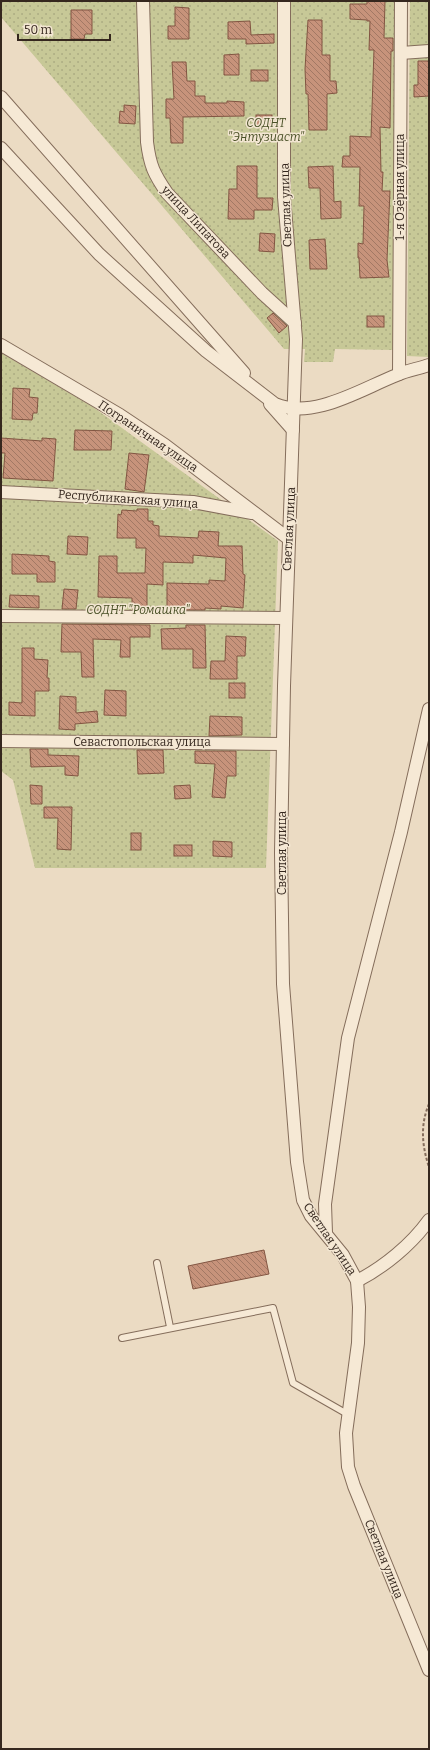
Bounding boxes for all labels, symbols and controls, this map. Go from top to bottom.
scale bar [18,16,110,42]
text: 50 m [24,23,53,37]
park label: СОДНТ "Энтузиаст" [228,116,305,144]
street label: 1-я Озёрная улица [393,133,407,240]
street label: Светлая улица [278,162,294,247]
street label: улица Липатова [158,182,234,262]
street label: Пограничная улица [95,397,201,475]
street label: Светлая улица [280,486,298,571]
street label: Республиканская улица [57,487,199,511]
park label: СОДНТ "Ромашка" [86,603,190,617]
street label: Севастопольская улица [73,735,211,749]
street label: Светлая улица [275,810,289,895]
street label: Светлая улица [301,1200,360,1278]
street label: Светлая улица [362,1517,406,1601]

